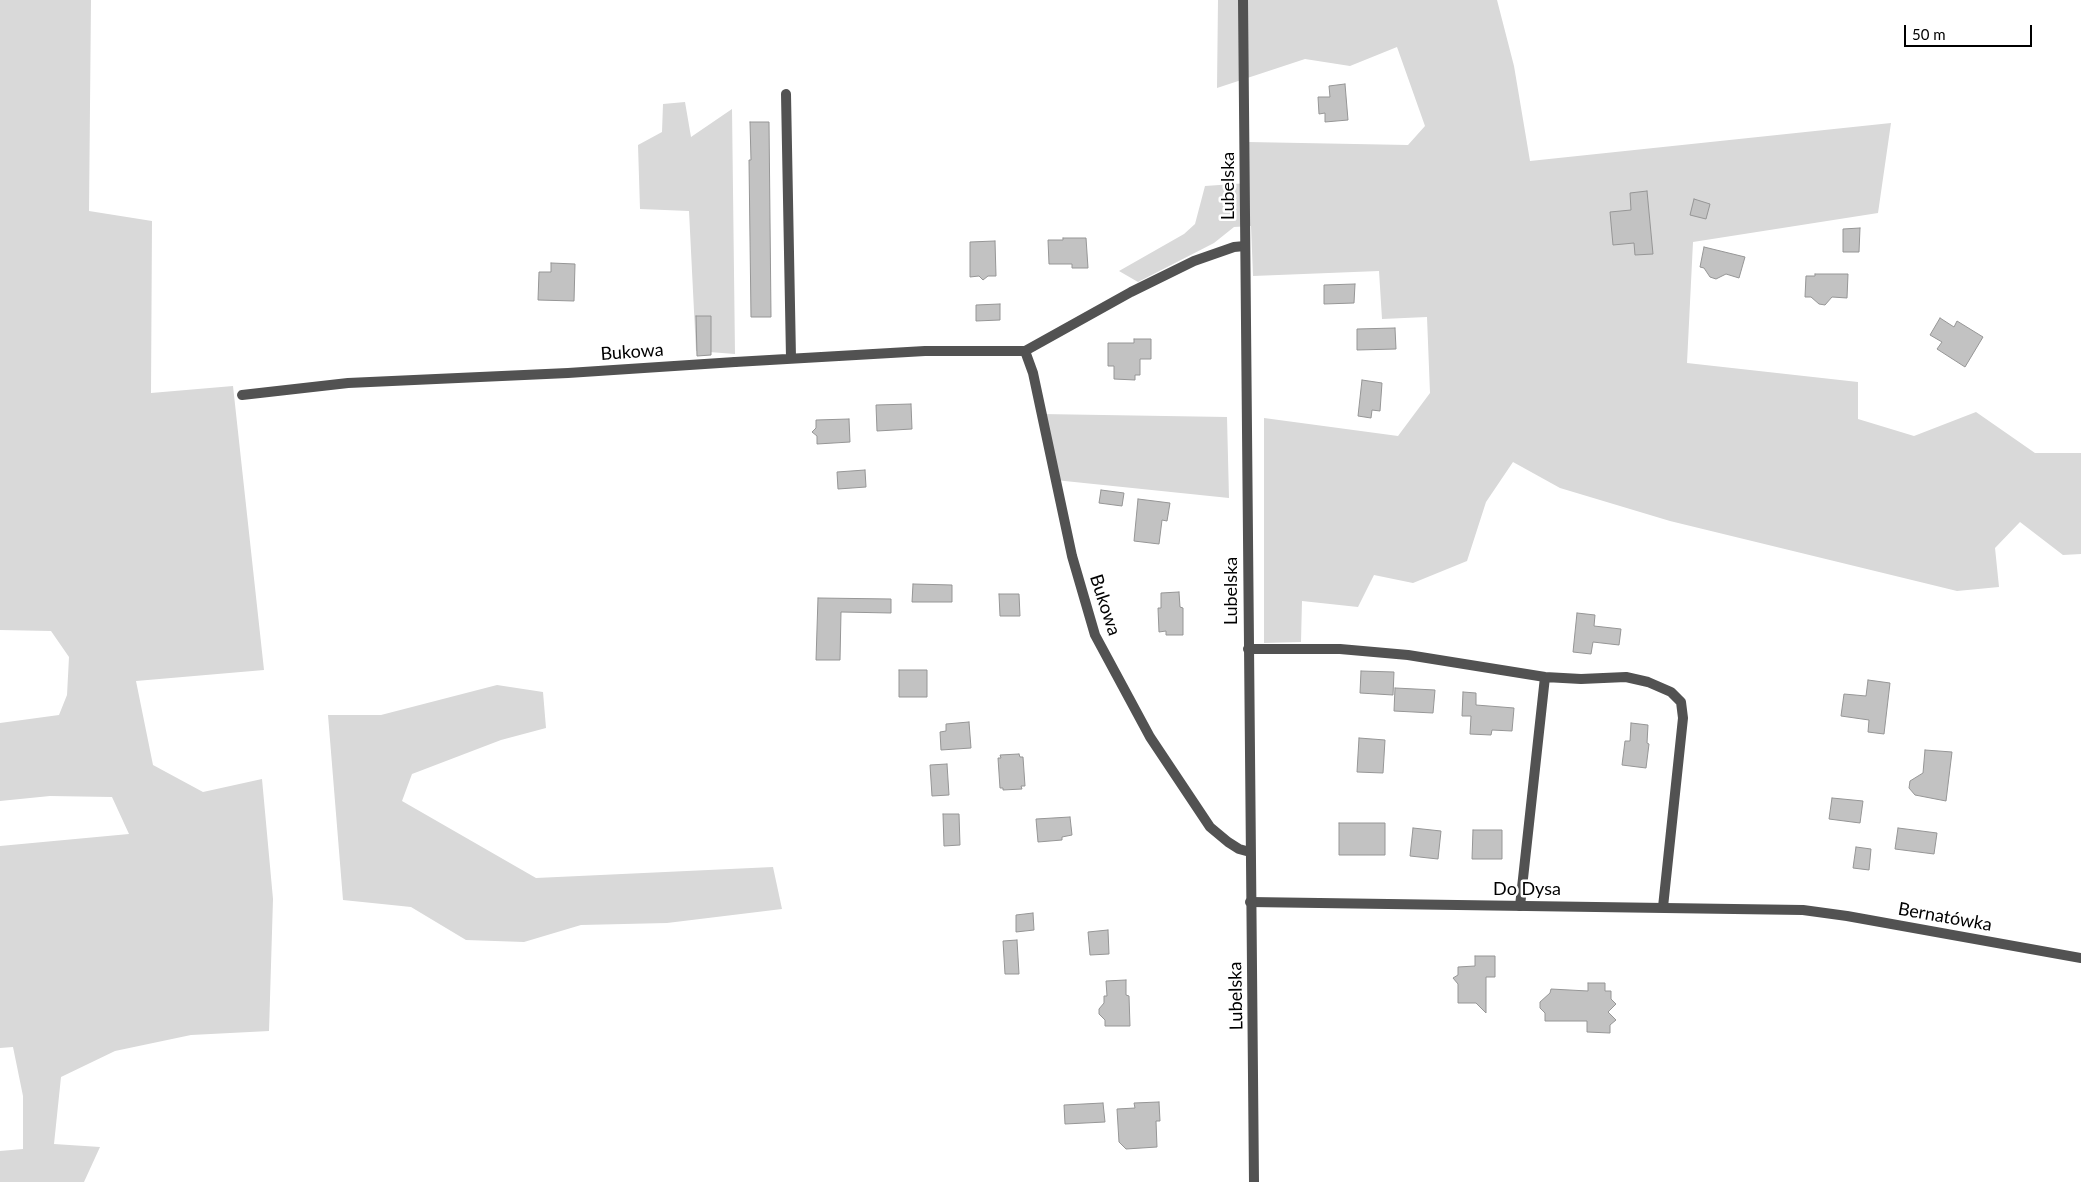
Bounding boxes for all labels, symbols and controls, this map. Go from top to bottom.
scale bar [1906,15,2034,47]
text: 50 m [1912,25,1946,43]
street label: Lubelska [1217,152,1239,220]
street label: Bukowa [600,339,664,365]
street label: Lubelska [1220,557,1242,625]
street label: Bukowa [1085,572,1125,638]
street label: Do Dysa [1493,878,1561,900]
street label: Bernatówka [1896,898,1994,936]
street label: Lubelska [1225,962,1247,1030]

